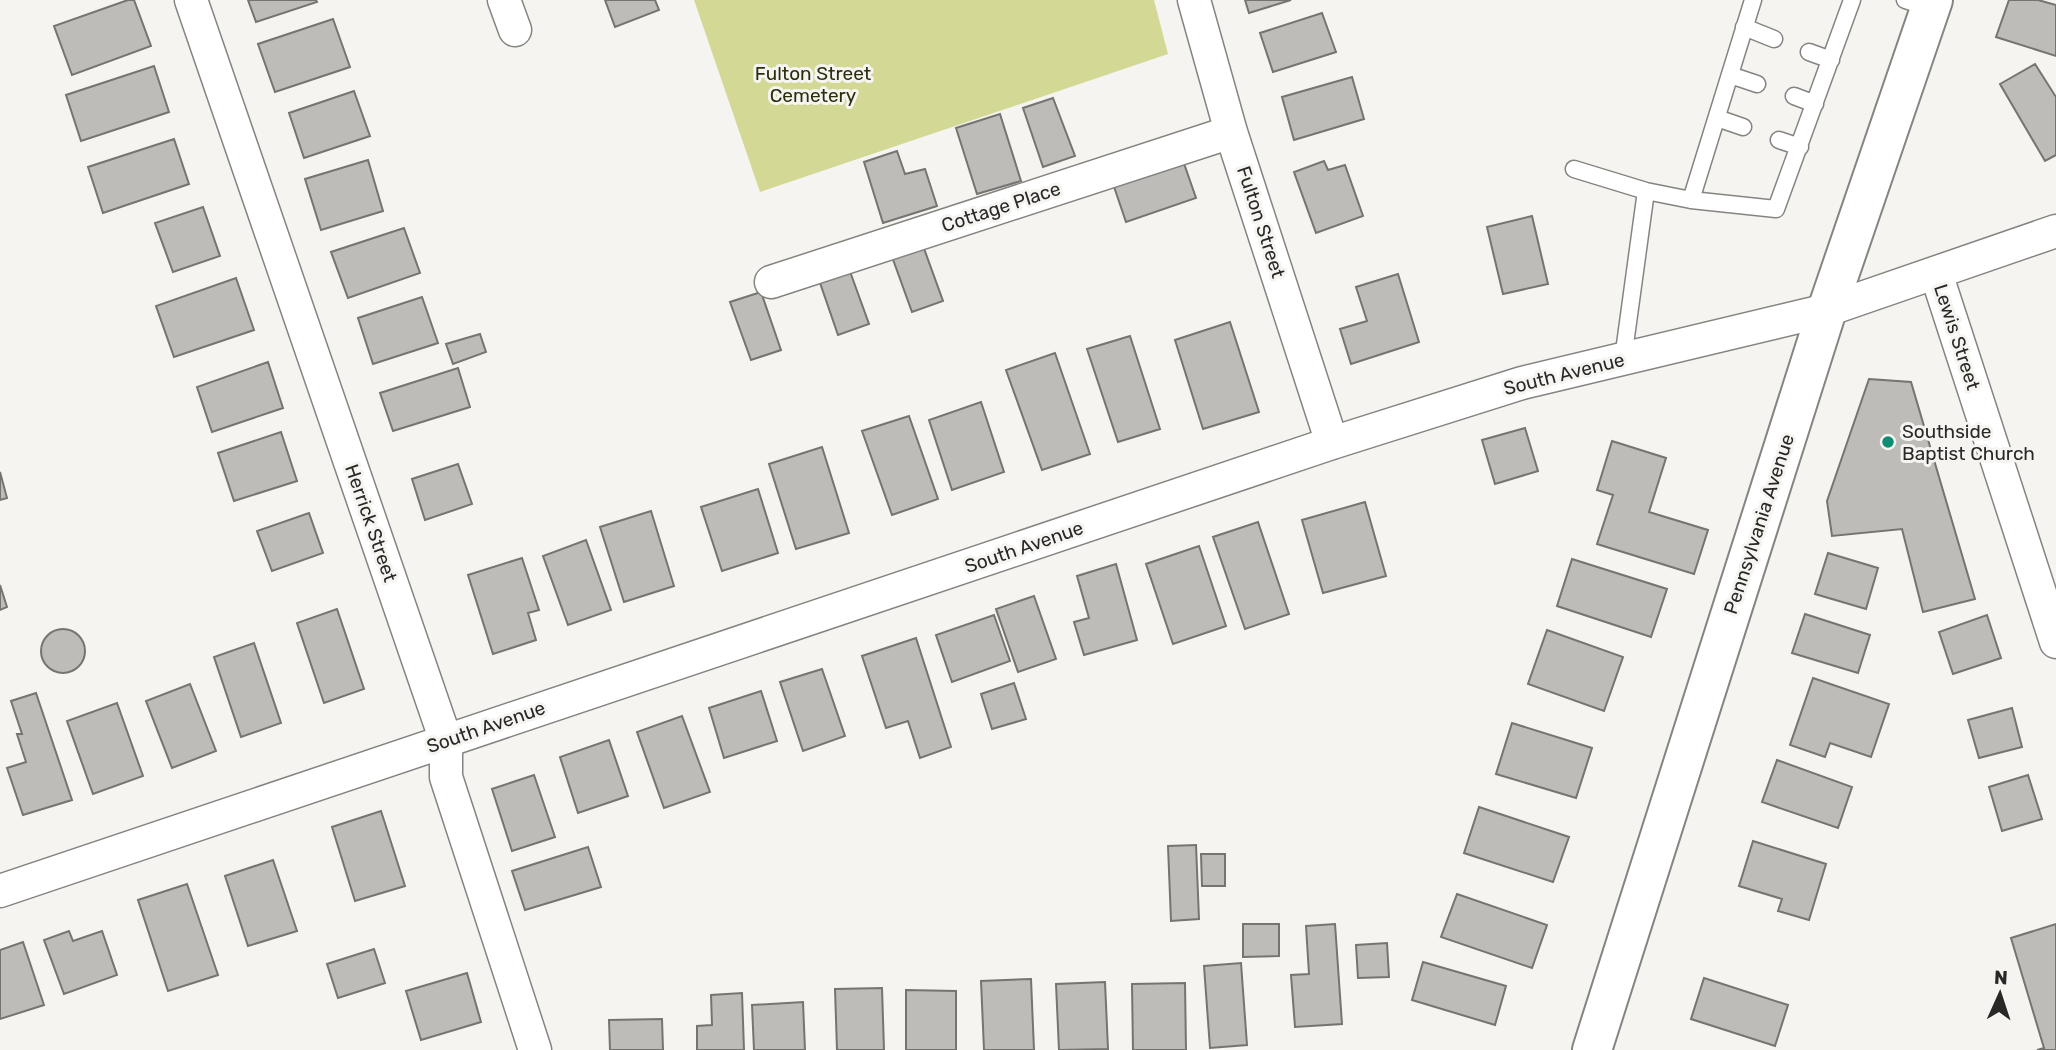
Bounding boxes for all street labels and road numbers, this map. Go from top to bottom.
street label: Fulton Street [1232,163,1290,281]
street label: Cottage Place [939,177,1063,237]
street label: Lewis Street [1929,281,1985,393]
street label: South Avenue [1501,348,1627,400]
street label: Pennsylvania Avenue [1719,431,1799,617]
street label: Herrick Street [340,461,402,585]
street label: South Avenue [962,516,1086,578]
street label: South Avenue [424,696,548,758]

